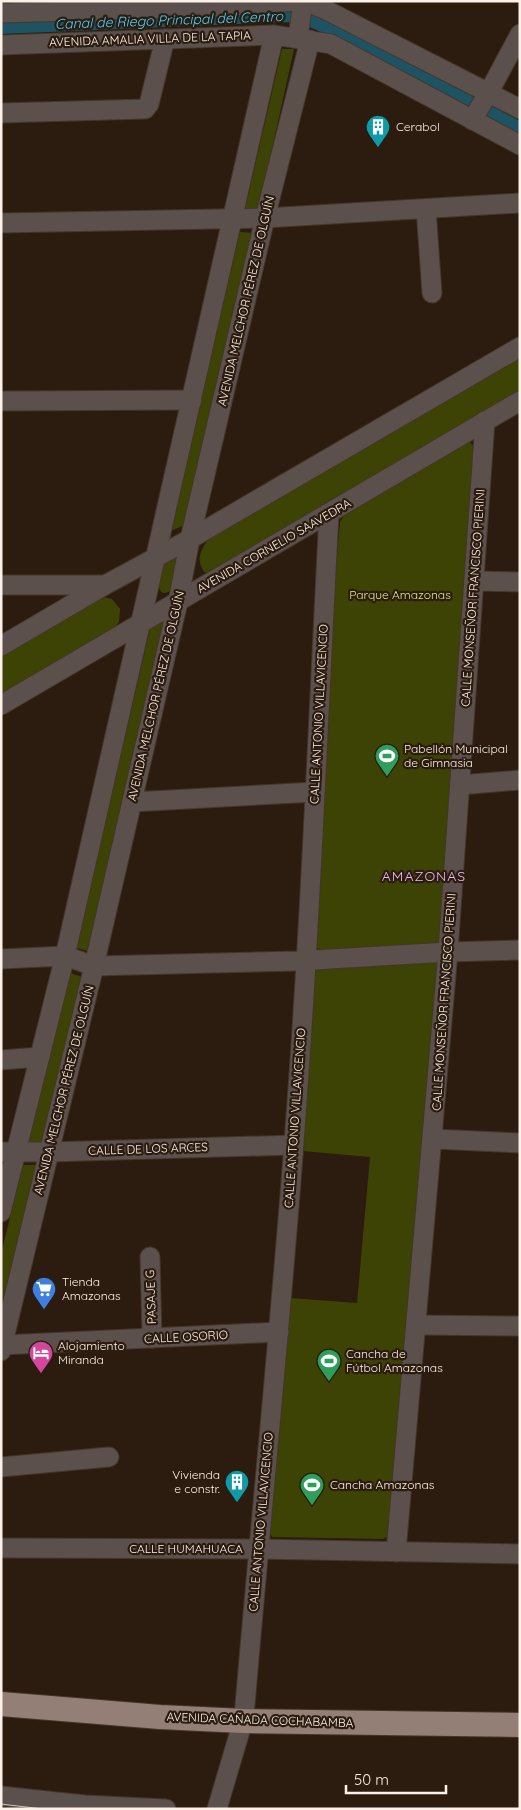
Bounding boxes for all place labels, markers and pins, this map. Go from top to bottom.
building icon: Cerabol [365,114,391,148]
place label: Cerabol [396,119,440,134]
place label: Pabellón Municipal de Gimnasia [404,741,508,770]
sports icon: Pabellón Municipal de Gimnasia [374,743,400,777]
place label: Tienda Amazonas [62,1274,121,1303]
supermarket icon: Tienda Amazonas [31,1276,57,1310]
place label: Alojamiento Miranda [58,1338,125,1367]
hotel icon: Alojamiento Miranda [28,1340,54,1374]
place label: Cancha de Fútbol Amazonas [346,1346,443,1375]
sports icon: Cancha de Fútbol Amazonas [316,1348,342,1382]
place label: Vivienda e constr. [172,1467,220,1496]
building icon: Vivienda e constr. [224,1469,250,1503]
sports icon: Cancha Amazonas [299,1472,325,1506]
place label: Cancha Amazonas [330,1477,435,1492]

